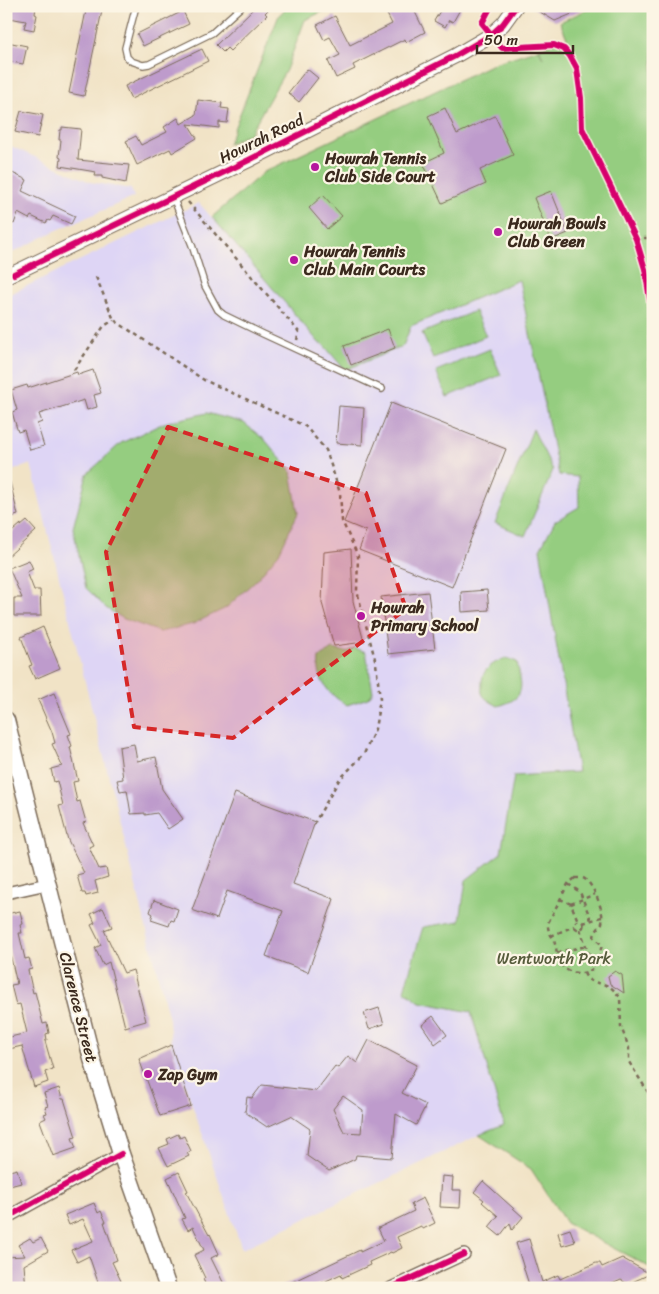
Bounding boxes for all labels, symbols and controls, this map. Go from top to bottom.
scale bar [477,22,573,54]
text: 50 m [484,27,519,53]
street label: Howrah Road [214,105,310,172]
place label: Howrah Tennis Club Side Court [324,144,435,191]
marker: Howrah Tennis Club Side Court [309,161,321,173]
place label: Howrah Bowls Club Green [507,209,606,256]
marker: Howrah Bowls Club Green [492,226,504,238]
place label: Howrah Tennis Club Main Courts [303,237,426,284]
marker: Howrah Tennis Club Main Courts [288,254,300,266]
place label: Howrah Primary School [370,593,480,640]
marker: Howrah Primary School [355,610,367,622]
park label: Wentworth Park [497,944,612,973]
street label: Clarence Street [51,949,106,1065]
place label: Zap Gym [157,1060,218,1089]
marker: Zap Gym [142,1068,154,1080]

